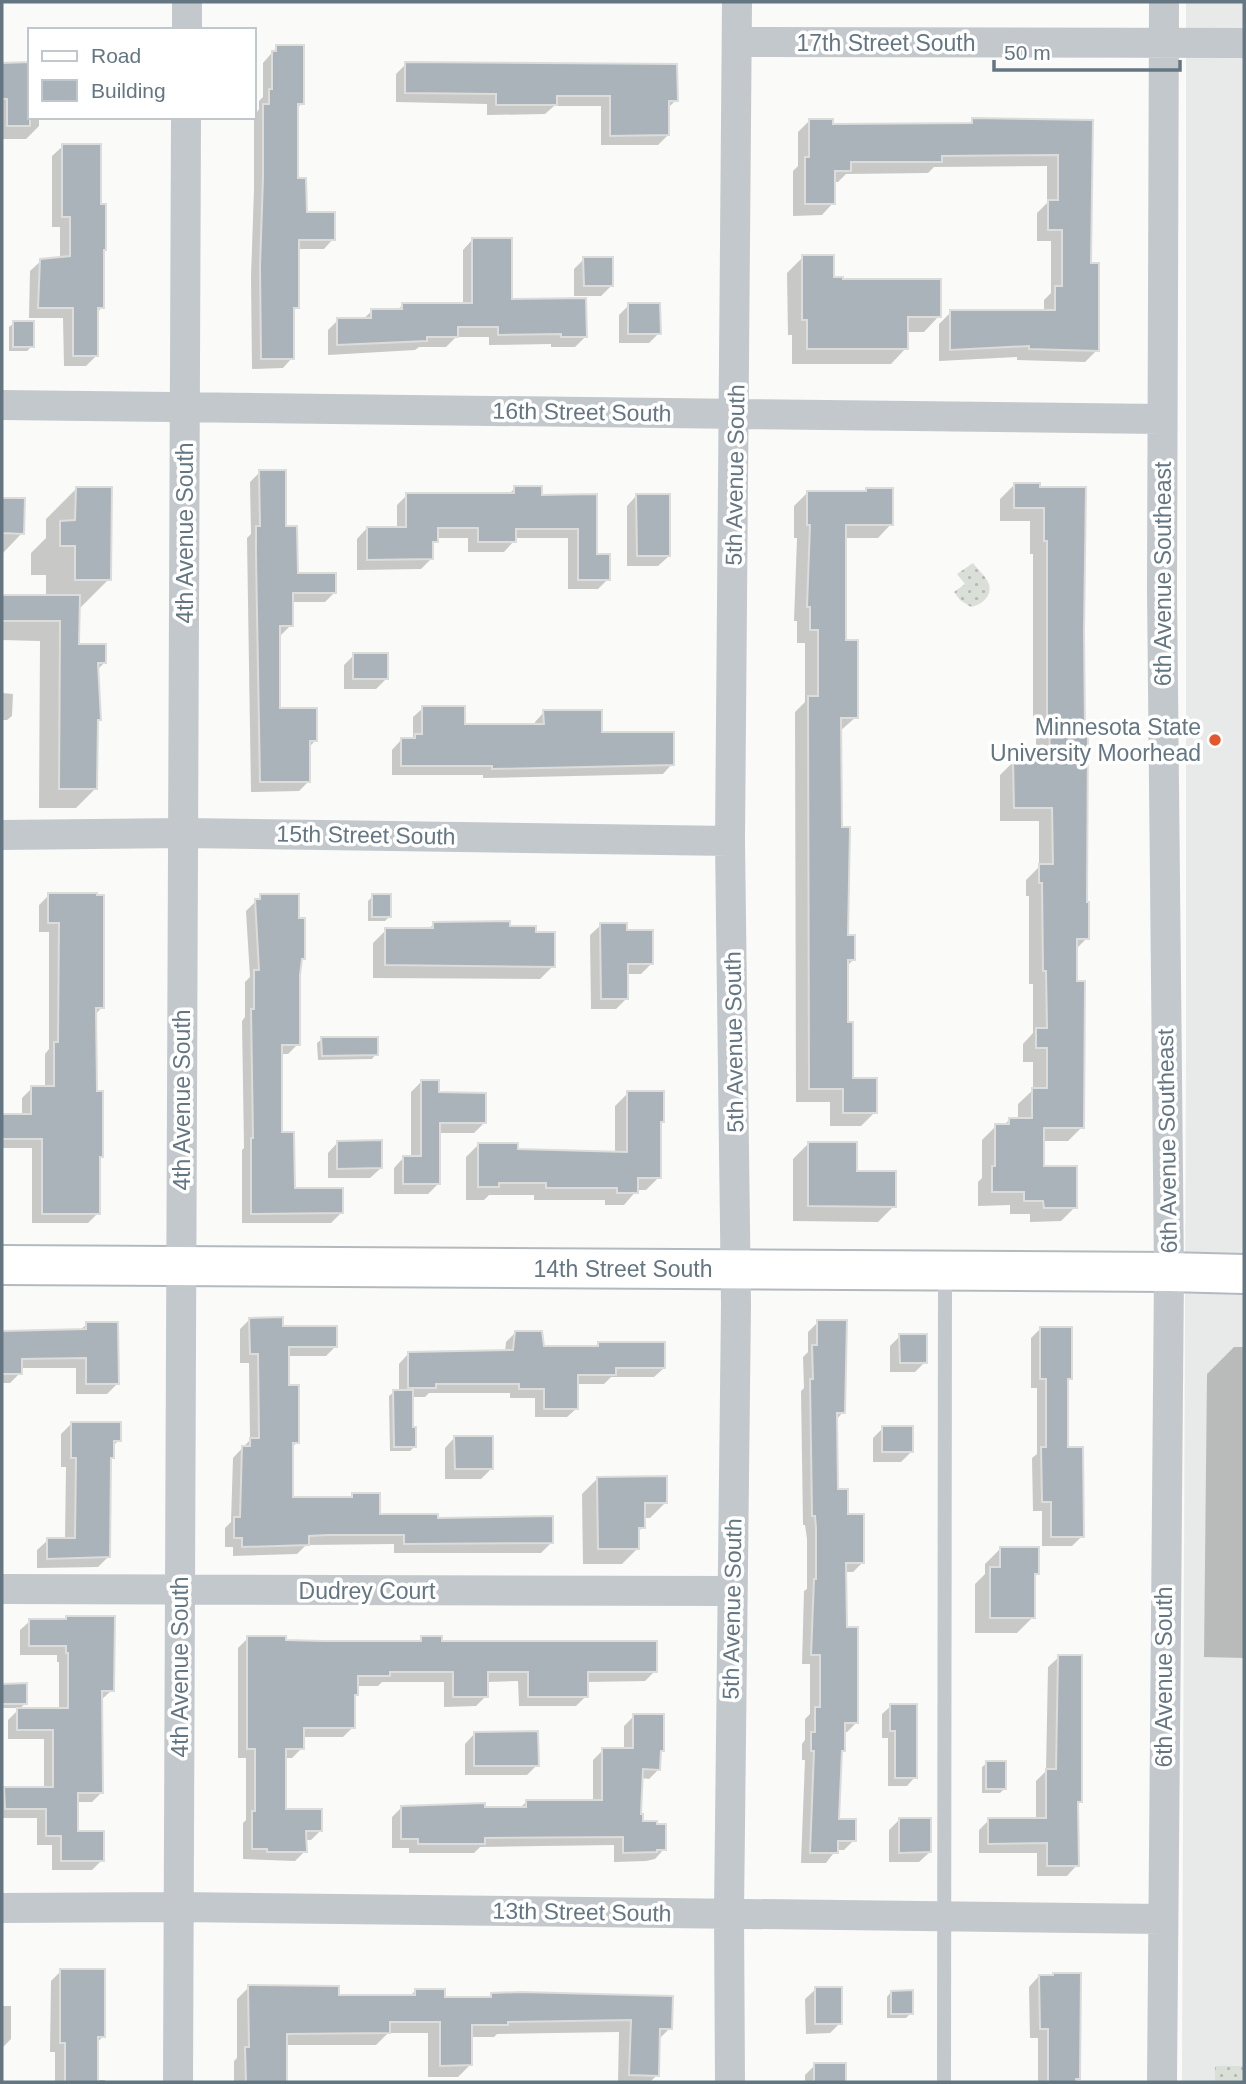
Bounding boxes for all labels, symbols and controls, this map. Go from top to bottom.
legend [28,28,256,119]
scale bar [994,28,1180,72]
street label: 17th Street South [796,30,976,56]
text: 50 m [1004,41,1051,64]
text: Road [91,44,141,67]
text: Building [91,79,166,102]
street label: 5th Avenue South [720,384,750,566]
street label: 16th Street South [492,397,672,427]
street label: 4th Avenue South [172,442,198,624]
street label: 6th Avenue Southeast [1150,461,1176,686]
place label: Minnesota State University Moorhead [990,714,1201,766]
marker: Minnesota State University Moorhead [1207,732,1223,748]
street label: 15th Street South [276,820,456,850]
street label: 5th Avenue South [719,951,749,1133]
street label: 4th Avenue South [169,1009,195,1191]
street label: 6th Avenue Southeast [1152,1028,1182,1254]
street label: 14th Street South [533,1256,713,1282]
street label: 5th Avenue South [717,1518,747,1700]
street label: 4th Avenue South [167,1576,193,1758]
street label: Dudrey Court [299,1578,436,1604]
street label: 6th Avenue South [1151,1586,1177,1768]
street label: 13th Street South [492,1897,672,1927]

